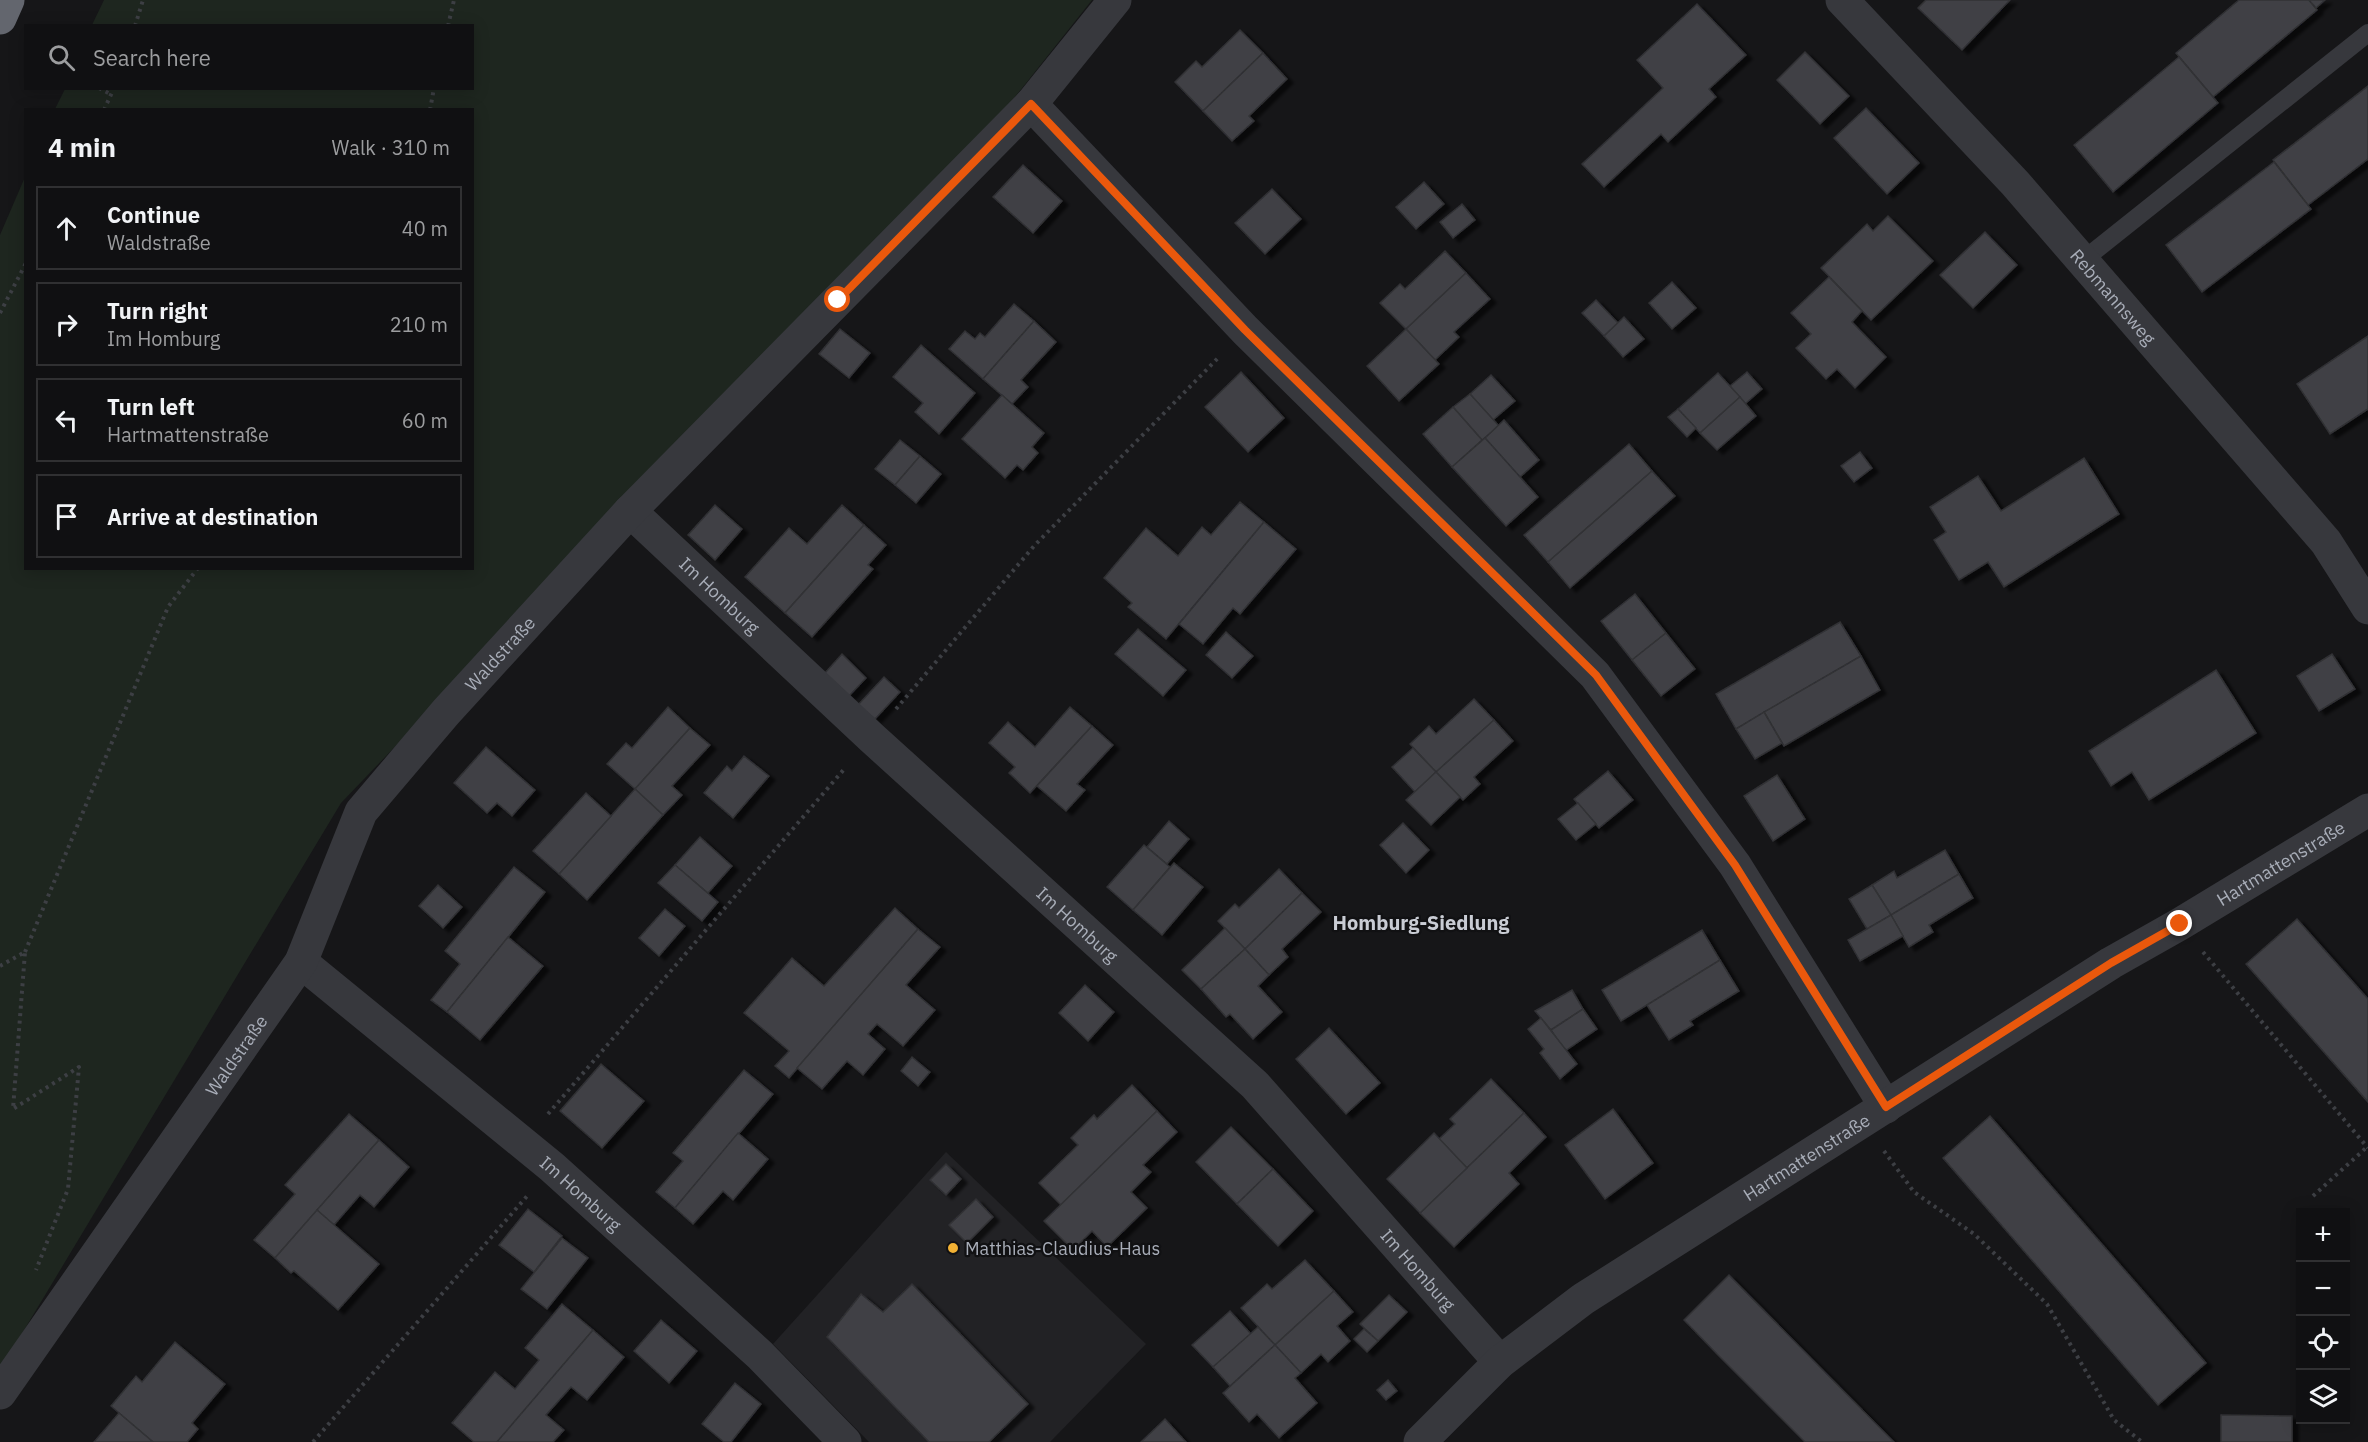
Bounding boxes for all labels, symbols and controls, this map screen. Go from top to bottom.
search box [24,24,474,90]
icon: search [45,41,78,74]
text: Search here [93,43,211,72]
text: 4 min [48,130,116,164]
text: Walk · 310 m [332,134,450,161]
text: Continue [107,200,200,229]
icon: ahead [50,212,83,245]
text: 40 m [402,215,448,242]
text: Waldstraße [107,229,211,256]
street label: Rebmannsweg [2066,244,2161,349]
route start [824,286,850,312]
text: Turn right [107,296,208,325]
icon: right [50,308,83,341]
text: 210 m [390,311,448,338]
text: Im Homburg [107,325,220,352]
text: Turn left [107,392,195,421]
icon: left [50,404,83,437]
text: 60 m [402,407,448,434]
text: Hartmattenstraße [107,421,269,448]
icon: arrive [50,500,83,533]
text: Arrive at destination [107,502,318,531]
street label: Im Homburg [675,552,765,639]
street label: Waldstraße [460,611,540,696]
street label: Hartmattenstraße [2212,815,2349,911]
street label: Im Homburg [1032,881,1123,967]
district label: Homburg-Siedlung [1333,909,1510,936]
route end [2166,910,2192,936]
street label: Waldstraße [200,1010,272,1100]
street label: Hartmattenstraße [1739,1108,1874,1206]
street label: Im Homburg [535,1150,627,1236]
map controls [2296,1208,2350,1424]
button: + [2296,1208,2350,1262]
street label: Im Homburg [1376,1224,1461,1316]
place label: Matthias-Claudius-Haus [965,1237,1160,1260]
marker: Matthias-Claudius-Haus [946,1241,960,1255]
button: − [2296,1262,2350,1316]
button: locate [2296,1316,2350,1370]
button: layers [2296,1370,2350,1424]

